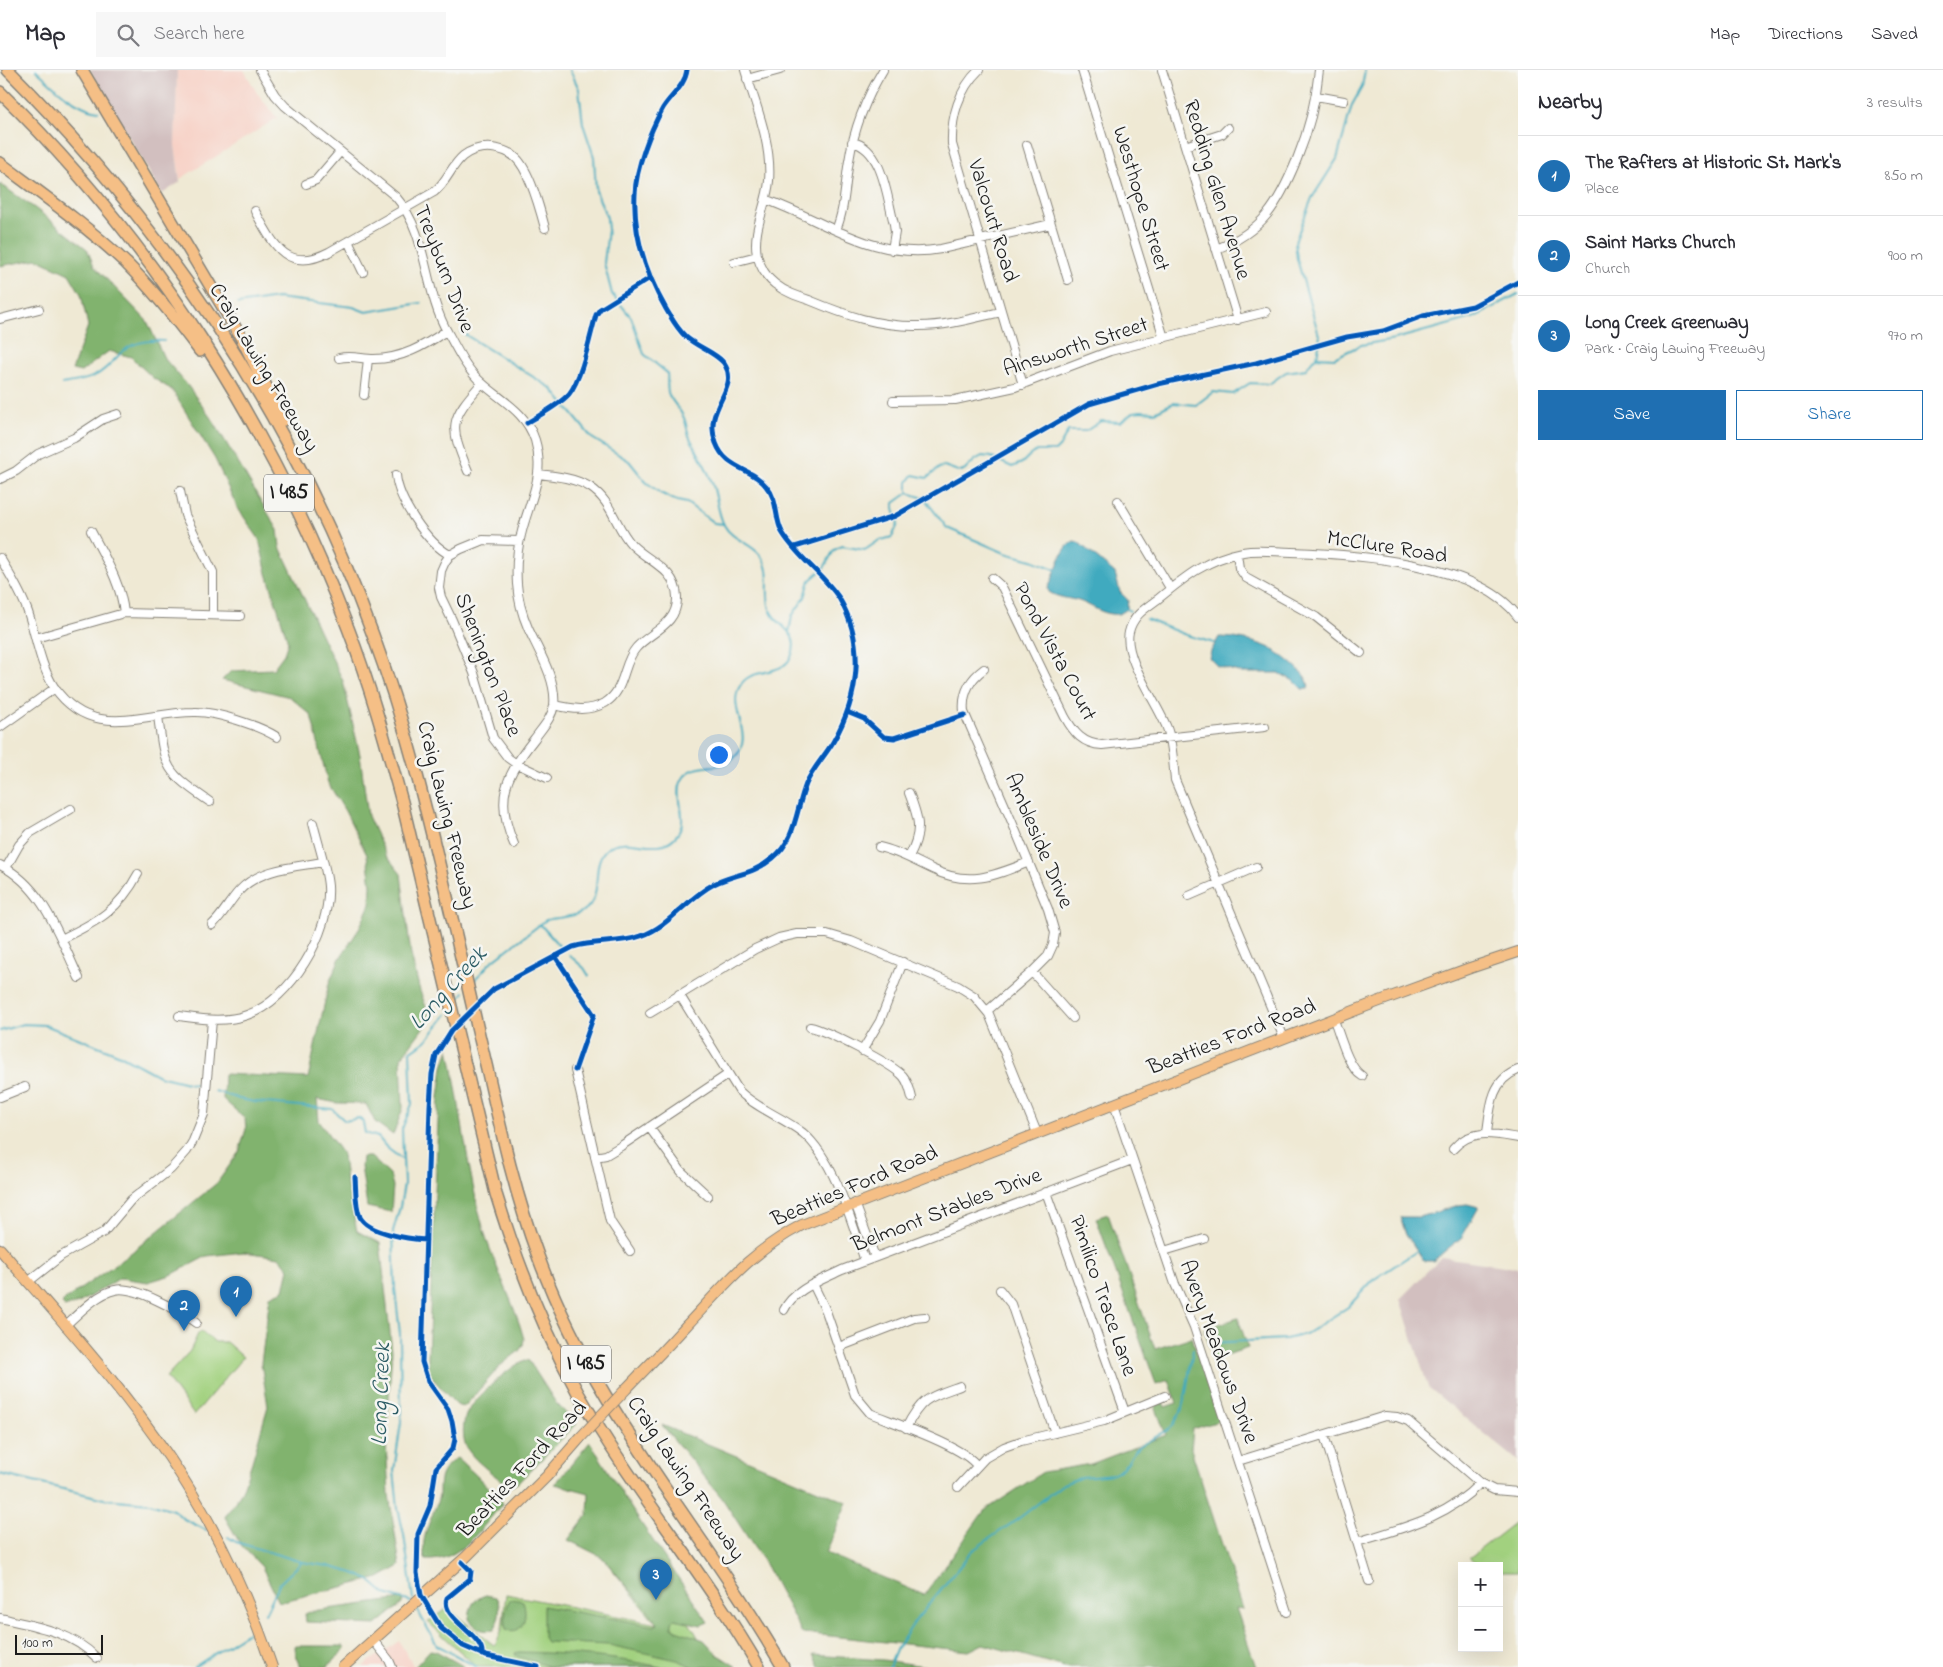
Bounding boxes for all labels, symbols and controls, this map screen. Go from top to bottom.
search box [96,12,446,57]
text: Map [25,17,66,52]
icon: search [114,21,142,49]
text: Search here [154,21,245,48]
text: Map [1710,22,1740,48]
text: Directions [1768,22,1843,48]
text: Saved [1871,22,1918,48]
text: Nearby [1538,88,1602,118]
text: 3 results [1867,91,1923,115]
street label: Redding Glen Avenue [1172,96,1259,284]
street label: Westhope Street [1103,123,1177,276]
text: The Rafters at Historic St. Mark's [1585,150,1841,177]
street label: Valcourt Road [958,155,1026,287]
text: 1 [1551,164,1557,188]
text: 850 m [1885,164,1923,188]
text: Place [1585,177,1619,201]
street label: Treyburn Drive [403,200,482,338]
text: Saint Marks Church [1585,230,1735,257]
text: 2 [1550,244,1558,268]
text: 900 m [1888,244,1923,268]
text: Church [1585,257,1630,281]
street label: Craig Lawing Freeway [199,277,326,459]
street label: Ainsworth Street [999,309,1153,387]
text: Long Creek Greenway [1585,310,1748,337]
text: 3 [1551,324,1557,348]
text: 970 m [1888,324,1923,348]
text: Park · Craig Lawing Freeway [1585,337,1765,361]
button: Save [1538,390,1726,440]
button: Share [1736,390,1923,440]
road number: I 485 [264,474,314,512]
street label: McClure Road [1325,523,1449,573]
street label: Pond Vista Court [1004,577,1104,728]
street label: Shenington Place [444,588,529,742]
street label: Craig Lawing Freeway [406,718,485,912]
your location [706,742,732,768]
street label: Ambleside Drive [995,768,1081,914]
water label: Long Creek [402,938,497,1039]
street label: Beatties Ford Road [1142,991,1321,1085]
street label: Beatties Ford Road [766,1137,943,1237]
street label: Belmont Stables Drive [846,1160,1047,1262]
street label: Pimilico Trace Lane [1060,1211,1145,1381]
street label: Avery Meadows Drive [1169,1256,1266,1449]
pin: 1 [220,1276,252,1317]
pin: 2 [168,1290,200,1331]
water label: Long Creek [363,1341,401,1446]
road number: I 485 [561,1346,611,1382]
street label: Craig Lawing Freeway [617,1390,752,1568]
street label: Beatties Ford Road [450,1394,595,1547]
pin: 3 [640,1559,672,1600]
map controls [1458,1562,1503,1652]
button: + [1458,1562,1503,1607]
button: − [1458,1607,1503,1652]
scale bar [15,1632,102,1655]
text: 100 m [22,1633,53,1654]

